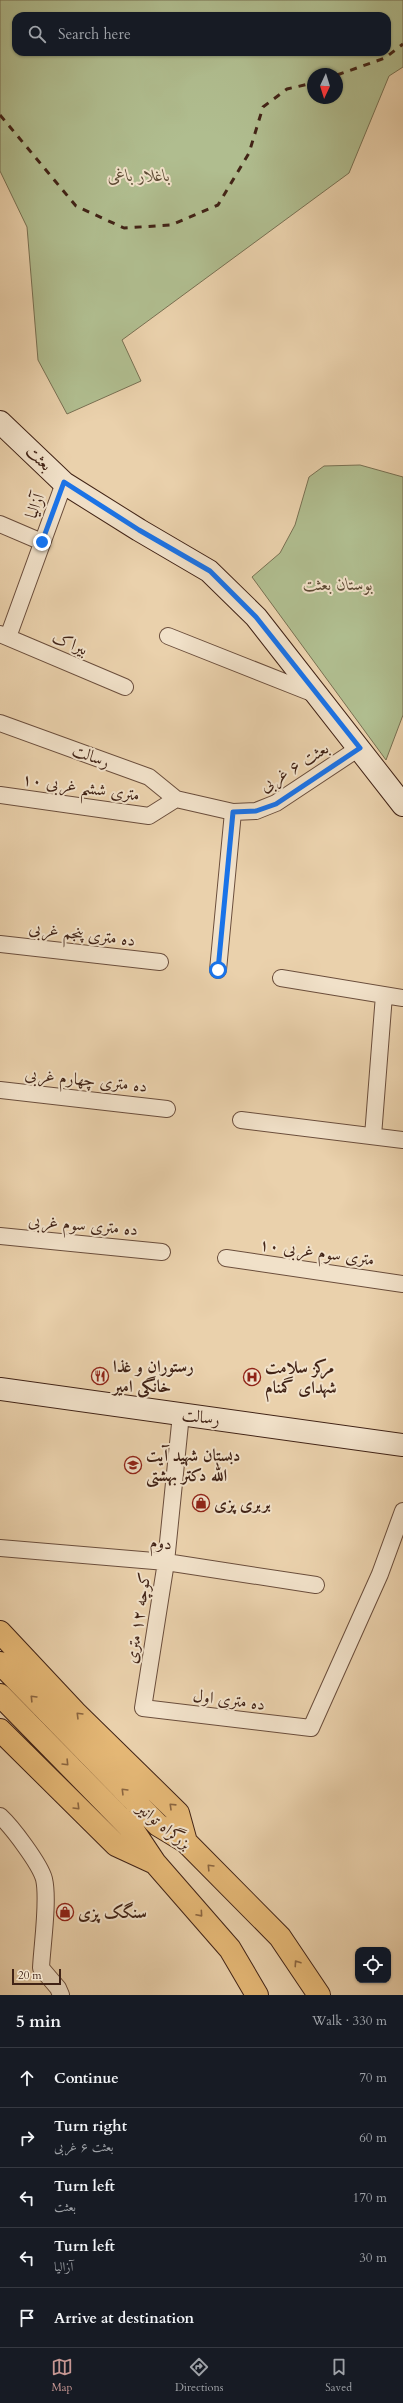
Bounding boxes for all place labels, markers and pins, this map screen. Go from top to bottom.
place label: رستوران و غذا خانگی امیر [111,1355,194,1398]
place label: مرکز سلامت شهدای گمنام [265,1356,337,1402]
restaurant icon: رستوران و غذا خانگی امیر [90,1366,110,1386]
hospital icon: مرکز سلامت شهدای گمنام [242,1367,262,1387]
place label: دبستان شهید آیت الله دکتر بهشتی [146,1444,240,1488]
school or university icon: دبستان شهید آیت الله دکتر بهشتی [123,1455,143,1475]
place label: بربری پزی [214,1492,271,1515]
shop icon: بربری پزی [191,1493,211,1513]
place label: سنگک پزی [78,1901,147,1924]
shop icon: سنگک پزی [55,1902,75,1922]

